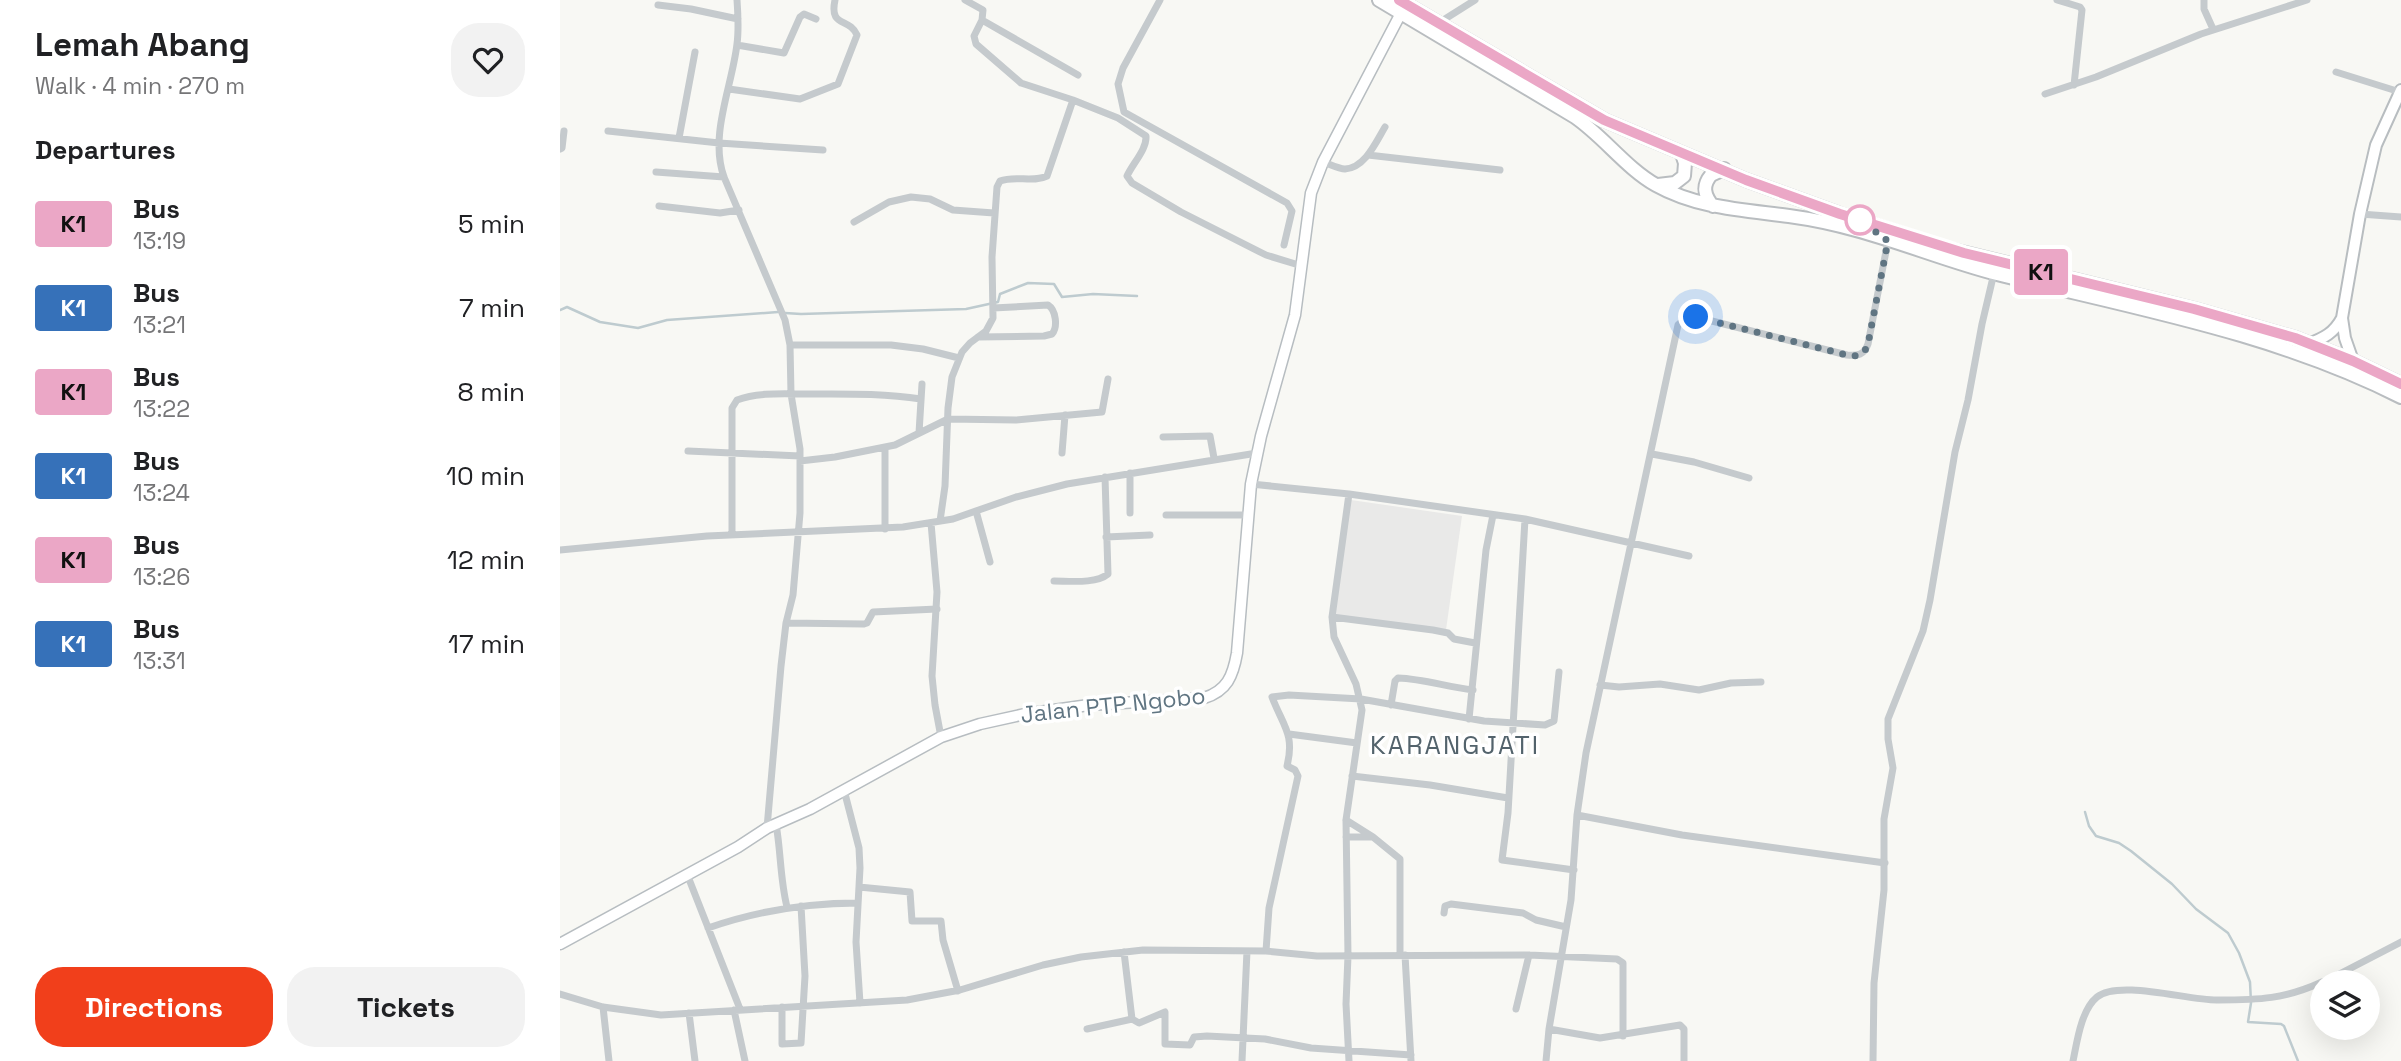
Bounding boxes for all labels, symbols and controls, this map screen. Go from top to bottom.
button: heart [451,23,525,97]
text: Lemah Abang [35,24,250,66]
text: Walk · 4 min · 270 m [35,71,245,101]
text: Departures [35,133,176,167]
text: Bus [133,192,180,226]
unlabelled marker [1845,205,1875,235]
text: 5 min [458,207,525,241]
text: K1 [61,208,86,239]
text: 13:19 [133,226,186,256]
line badge: K1 [2010,249,2072,295]
text: K1 [2028,256,2054,287]
text: Bus [133,276,180,310]
text: 7 min [459,291,525,325]
text: K1 [61,292,86,323]
your location [1678,299,1713,334]
text: 13:21 [133,310,186,340]
text: Bus [133,360,180,394]
text: 8 min [457,375,525,409]
text: K1 [61,376,86,407]
text: 13:22 [133,394,190,424]
text: Bus [133,444,180,478]
text: 10 min [446,459,525,493]
text: K1 [61,460,86,491]
text: 13:24 [133,478,190,508]
text: Bus [133,528,180,562]
text: 12 min [447,543,525,577]
text: K1 [61,544,86,575]
text: 13:26 [133,562,190,592]
text: Bus [133,612,180,646]
text: 17 min [448,627,525,661]
text: K1 [61,628,86,659]
text: 13:31 [133,646,186,676]
street label: Jalan PTP Ngobo [1019,680,1207,730]
district label: KARANGJATI [1370,728,1540,762]
button: Directions [35,967,273,1047]
button: Tickets [287,967,525,1047]
map controls [2310,970,2380,1040]
button: layers [2310,970,2380,1040]

